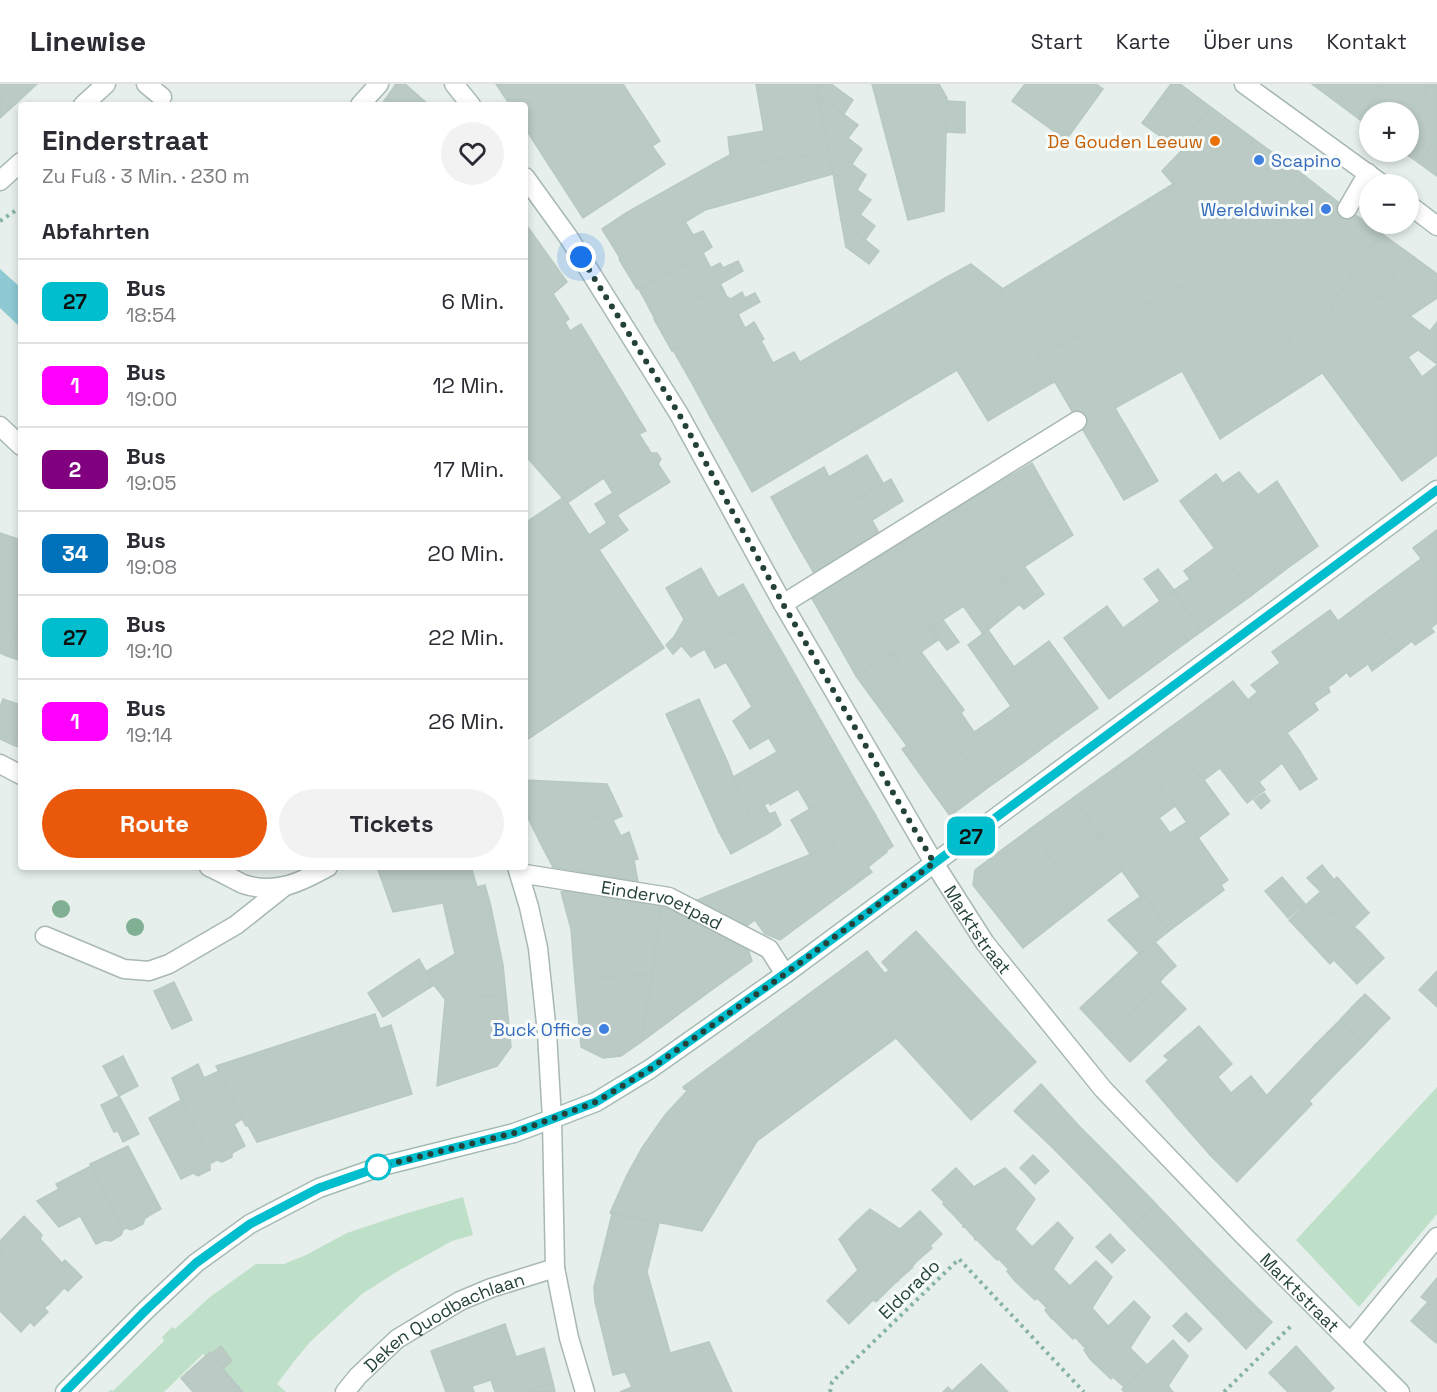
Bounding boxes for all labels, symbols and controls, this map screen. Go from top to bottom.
text: Linewise [30,23,146,59]
text: Start [1031,28,1083,55]
text: Karte [1116,28,1170,55]
text: Über uns [1203,28,1293,55]
text: Kontakt [1326,28,1407,55]
map controls [1359,102,1419,234]
button: + [1359,102,1419,162]
text: Einderstraat [42,122,209,158]
button: heart [441,122,504,185]
place label: De Gouden Leeuw [1047,130,1203,153]
marker: De Gouden Leeuw [1208,134,1222,148]
place label: Scapino [1271,149,1341,172]
marker: Scapino [1252,153,1266,167]
text: Zu Fuß · 3 Min. · 230 m [42,163,250,189]
button: − [1359,174,1419,234]
place label: Wereldwinkel [1201,198,1314,221]
marker: Wereldwinkel [1319,202,1333,216]
text: Abfahrten [42,217,150,245]
your location [566,242,596,272]
text: Bus [126,274,166,302]
text: 6 Min. [441,287,504,315]
text: 27 [63,288,87,315]
text: 18:54 [126,302,176,328]
text: Bus [126,358,166,386]
text: 12 Min. [432,371,504,399]
text: 1 [70,372,80,399]
text: 19:00 [126,386,177,412]
text: Bus [126,442,166,470]
text: 17 Min. [433,455,504,483]
text: 2 [69,456,81,483]
text: 19:05 [126,470,176,496]
text: Bus [126,526,166,554]
text: 20 Min. [428,539,504,567]
text: 34 [62,540,88,567]
text: 19:08 [126,554,177,580]
text: Bus [126,610,166,638]
text: 22 Min. [428,623,504,651]
text: 27 [63,624,87,651]
text: 19:10 [126,638,173,664]
text: Bus [126,694,166,722]
text: 26 Min. [428,707,504,735]
text: 1 [70,708,80,735]
text: 19:14 [126,722,173,748]
button: Route [42,789,267,858]
button: Tickets [279,789,504,858]
line badge: 27 [944,816,998,855]
text: 27 [959,823,983,850]
street label: Eindervoetpad [600,875,726,934]
street label: Marktstraat [939,881,1017,979]
place label: Buck Office [493,1018,592,1041]
marker: Buck Office [597,1022,611,1036]
unlabelled marker [365,1154,391,1180]
street label: Marktstraat [1256,1248,1345,1337]
street label: Eldorado [873,1254,945,1324]
street label: Deken Quodbachlaan [358,1267,527,1376]

